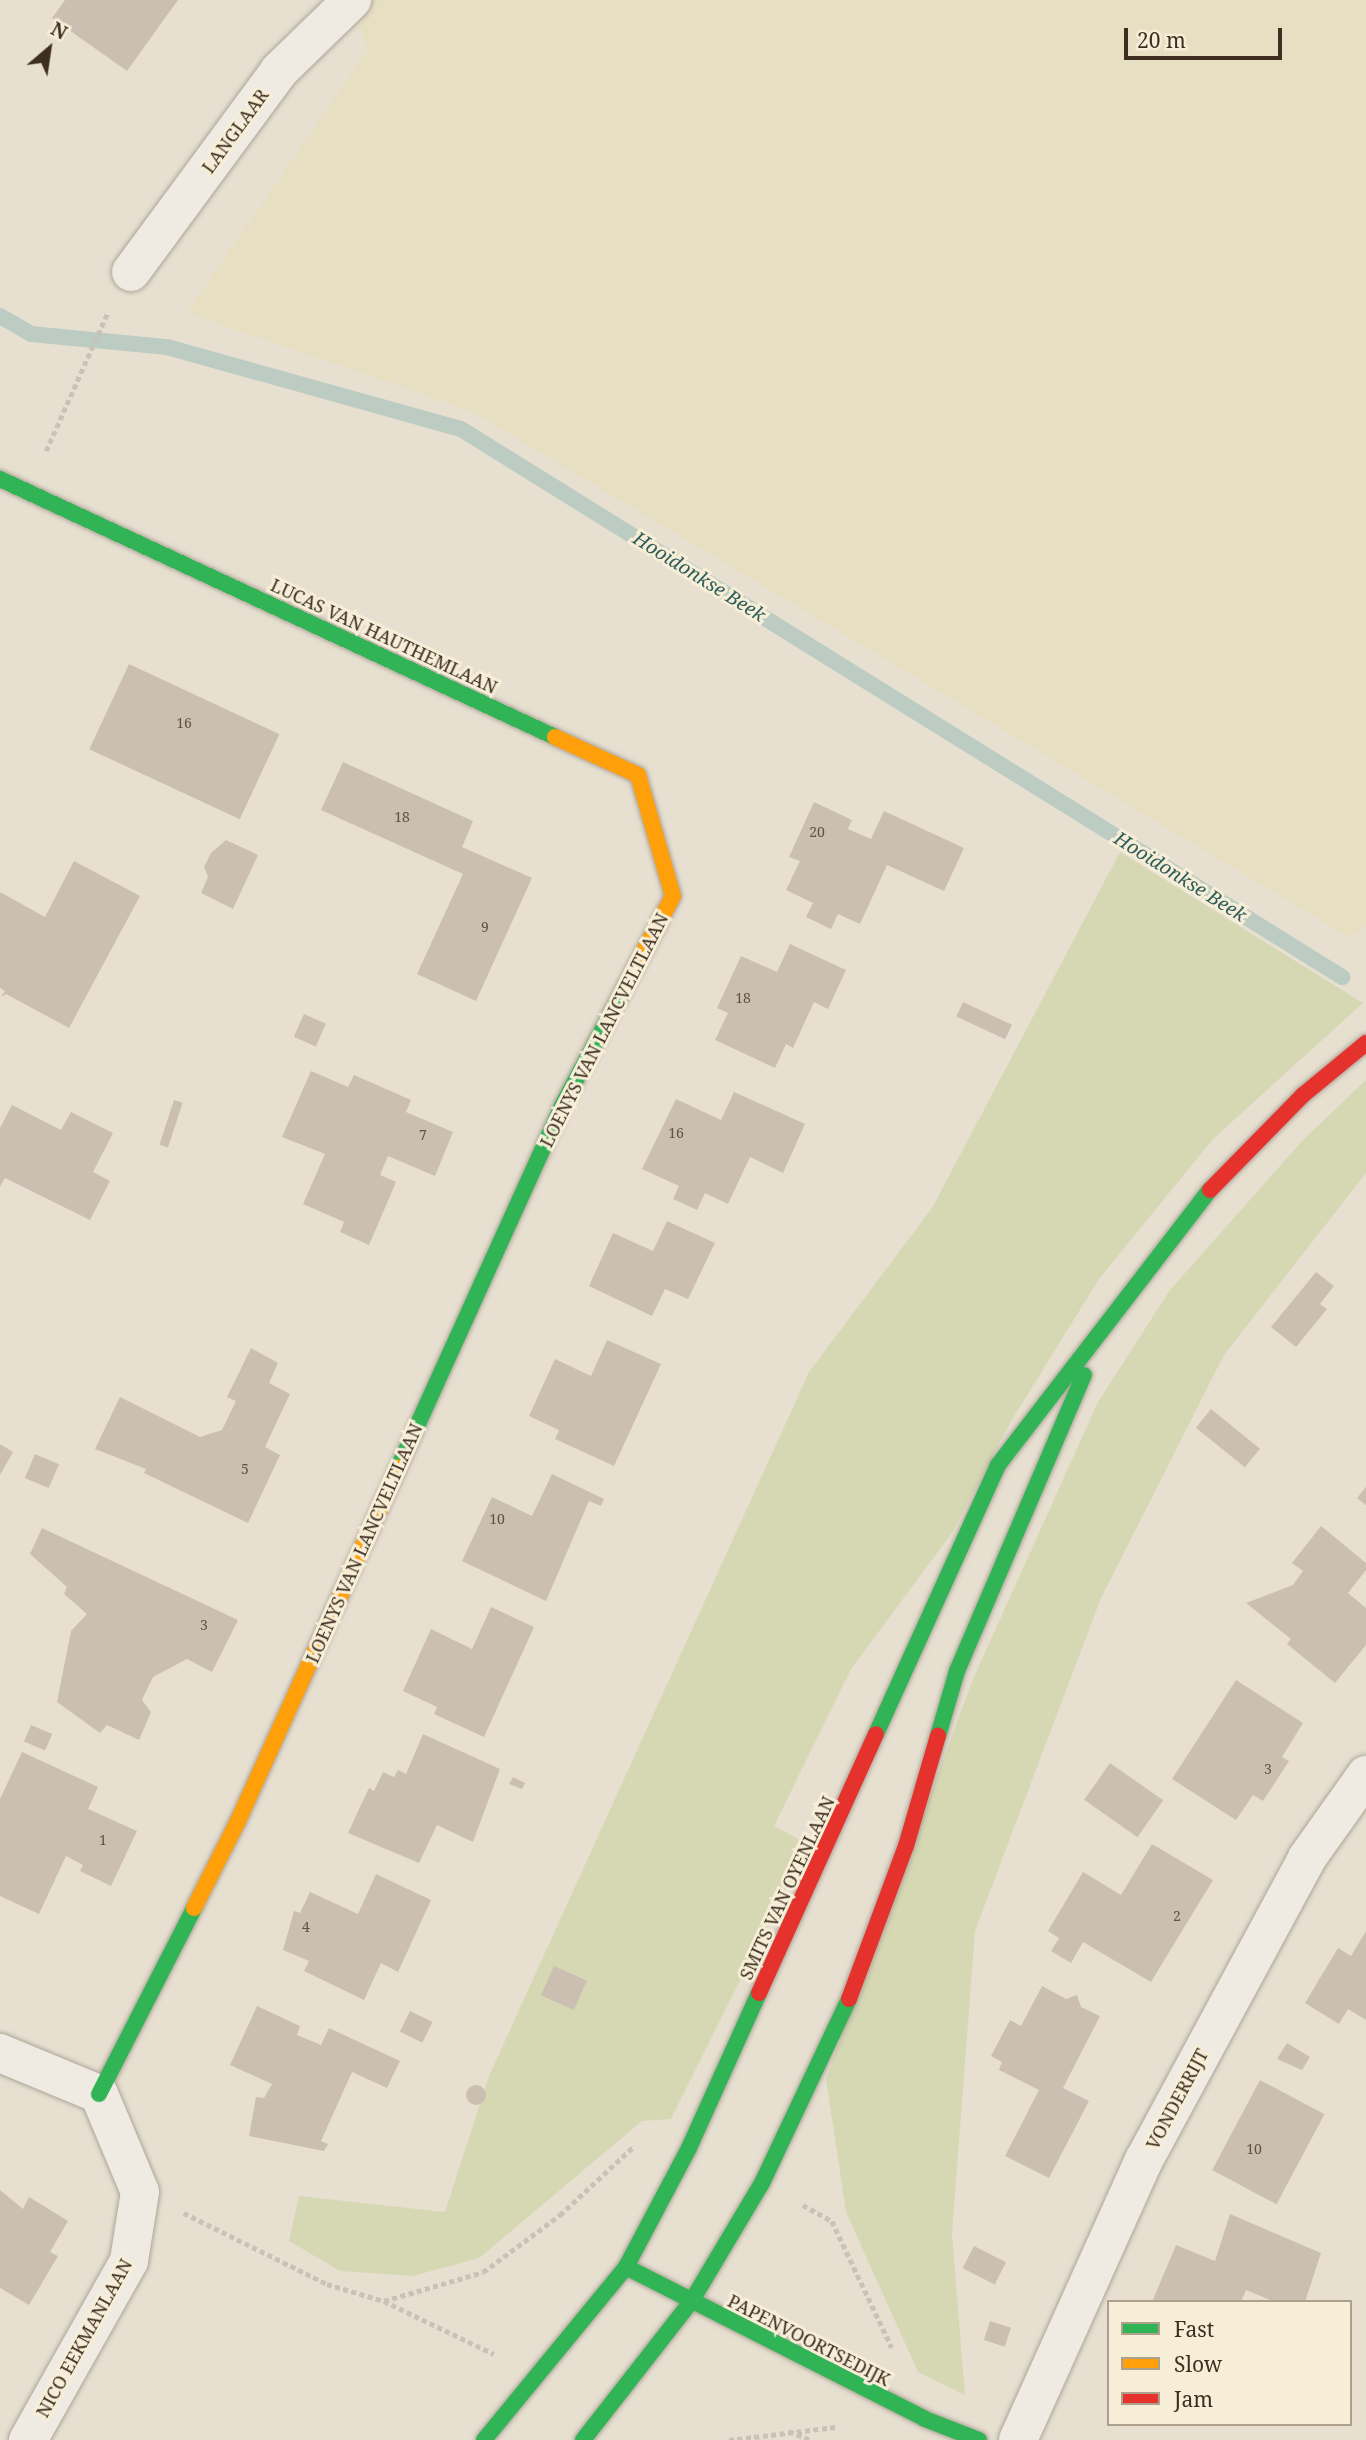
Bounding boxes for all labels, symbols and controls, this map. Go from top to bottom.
north arrow [14,14,84,84]
scale bar [1128,14,1286,58]
text: N [46,16,72,46]
text: 20 m [1137,26,1186,54]
street label: LANGLAAR [197,85,273,177]
water label: Hooidonkse Beek [629,527,769,627]
street label: LUCAS VAN HAUTHEMLAAN [267,574,501,698]
house number: 16 [176,715,192,731]
house number: 18 [394,809,410,825]
house number: 20 [809,824,825,840]
water label: Hooidonkse Beek [1110,827,1250,927]
street label: LOENYS VAN LANCVELTLAAN [535,909,673,1151]
house number: 9 [481,919,489,935]
house number: 18 [735,990,751,1006]
house number: 16 [668,1125,684,1141]
house number: 7 [419,1127,427,1143]
street label: LOENYS VAN LANCVELTLAAN [301,1420,427,1666]
house number: 5 [241,1461,249,1477]
house number: 10 [489,1511,505,1527]
house number: 3 [200,1617,208,1633]
house number: 3 [1264,1761,1272,1777]
street label: SMITS VAN OYENLAAN [735,1793,839,1983]
house number: 1 [99,1832,107,1848]
house number: 2 [1173,1908,1181,1924]
house number: 4 [302,1919,310,1935]
street label: VONDERRIJT [1141,2045,1213,2153]
house number: 10 [1246,2141,1262,2157]
street label: NICO EEKMANLAAN [31,2255,137,2421]
street label: PAPENVOORTSEDIJK [724,2290,894,2390]
legend [1107,2300,1352,2426]
text: Fast [1174,2315,1214,2343]
text: Slow [1174,2350,1222,2378]
text: Jam [1174,2385,1213,2413]

